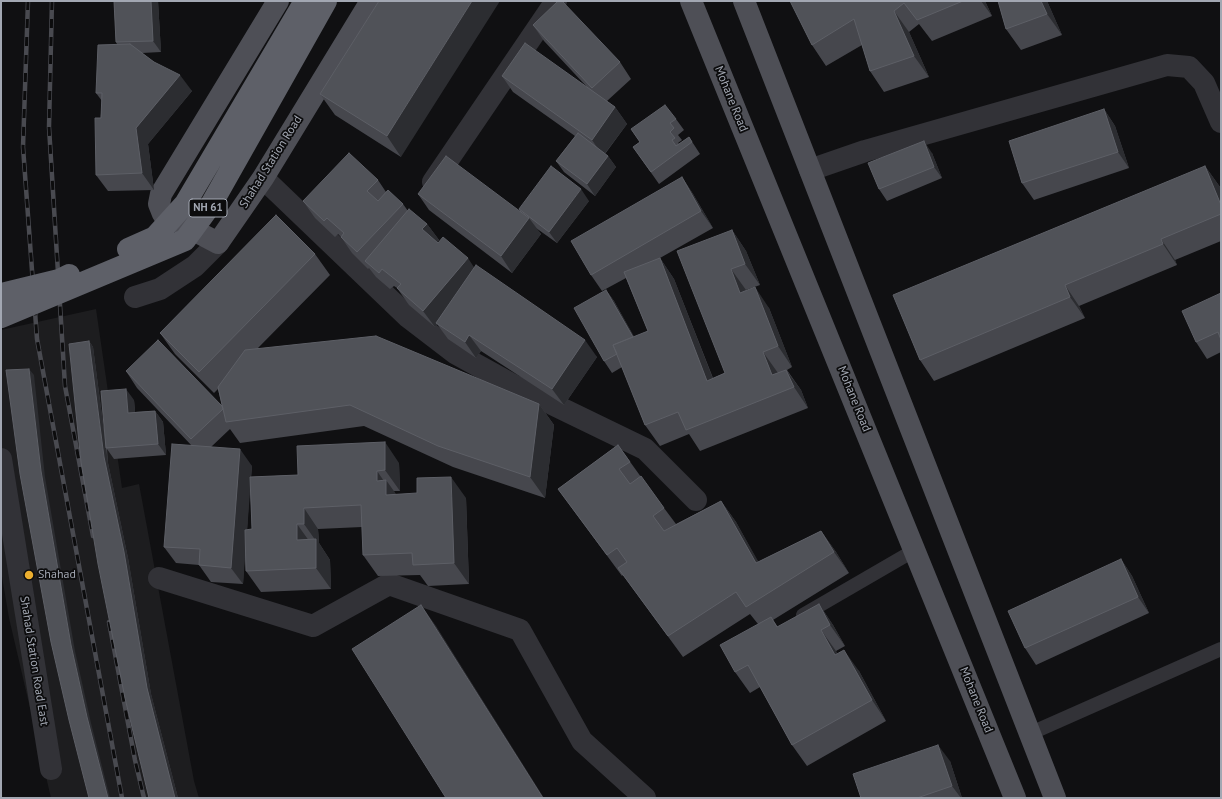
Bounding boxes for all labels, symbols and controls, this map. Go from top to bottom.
street label: Mohane Road [711,64,751,134]
street label: Shahad Station Road [237,113,305,211]
road number: NH 61 [189,199,227,217]
street label: Mohane Road [834,364,874,434]
place label: Shahad [38,568,76,582]
marker: Shahad [23,569,35,581]
street label: Shahad Station Road East [17,595,51,727]
street label: Mohane Road [956,665,996,735]

